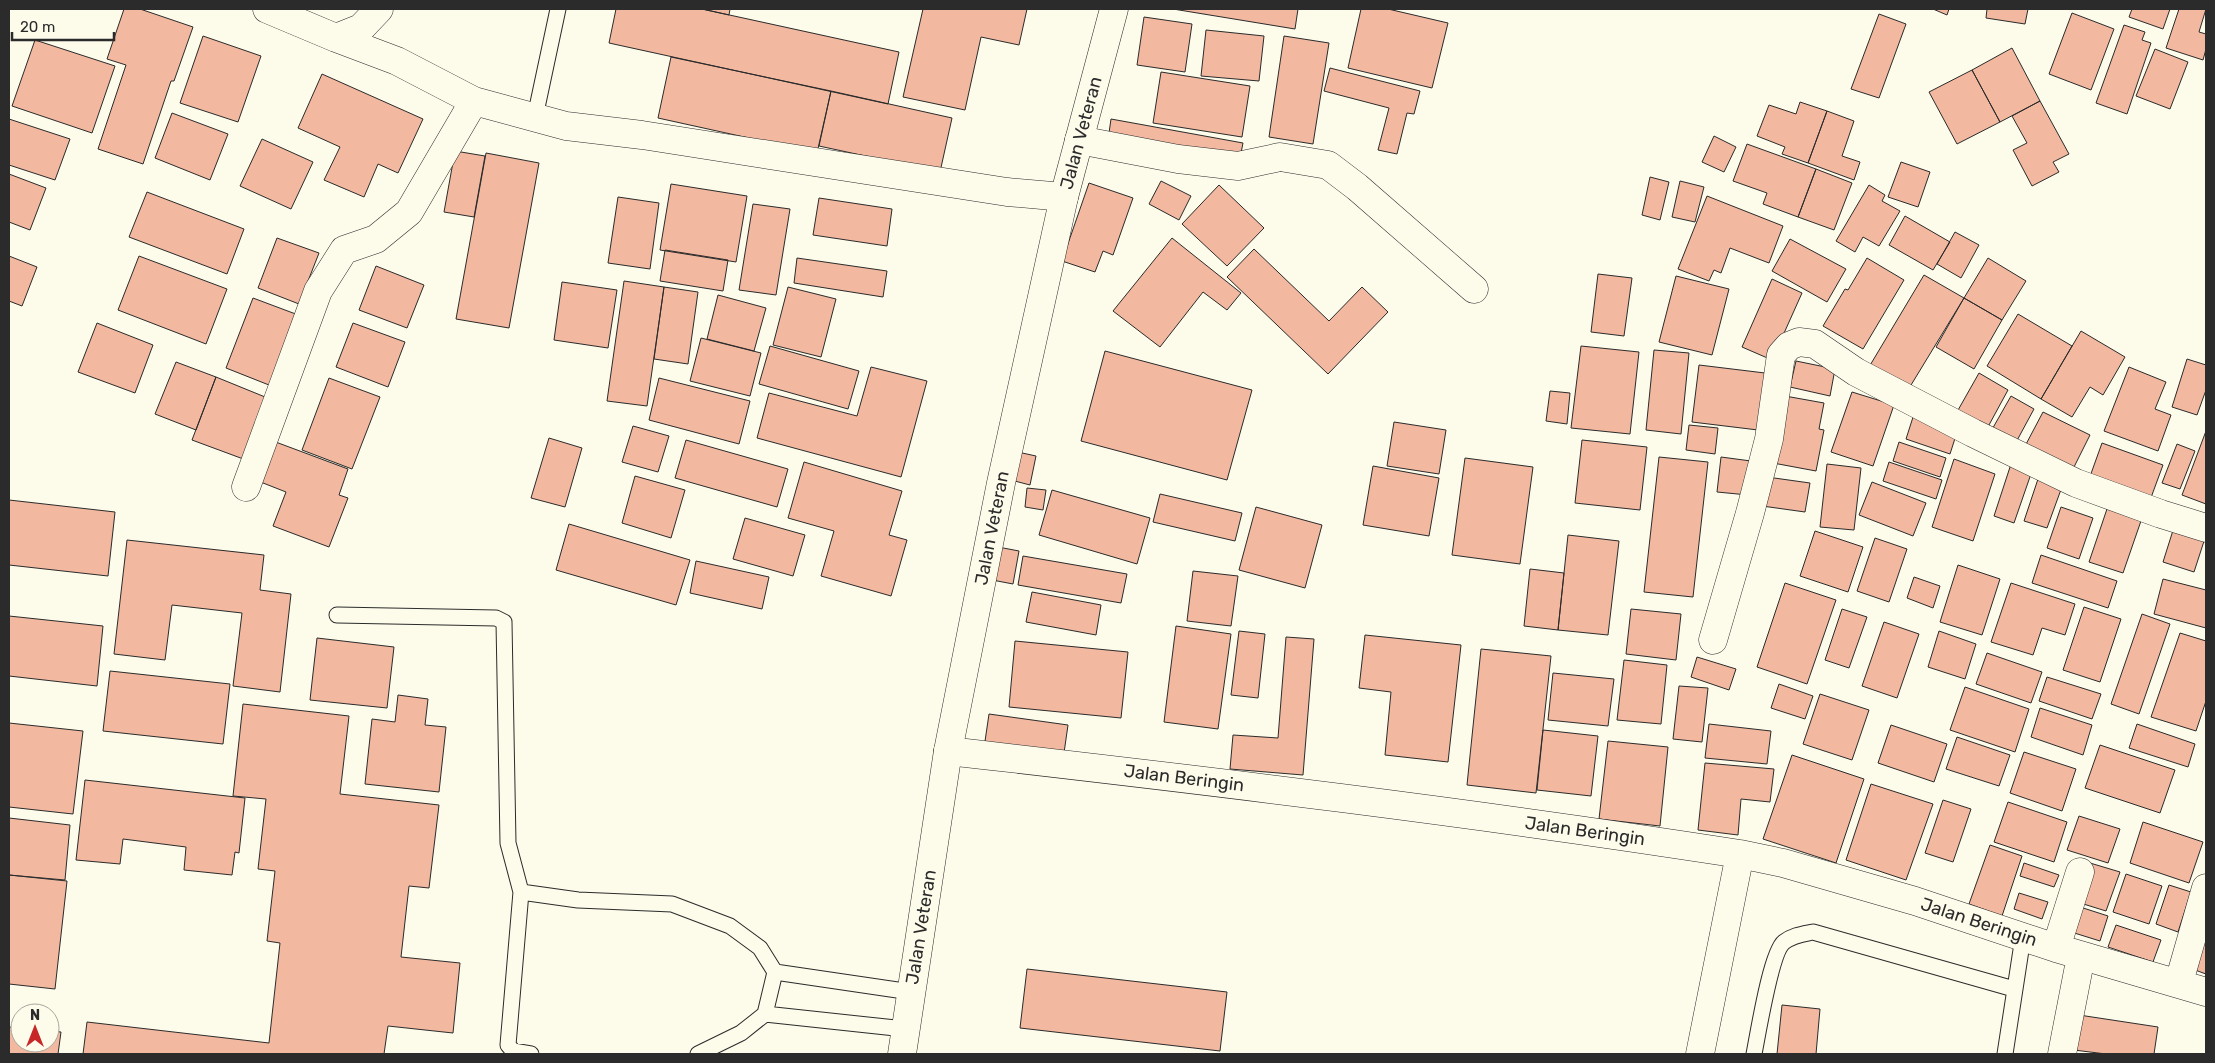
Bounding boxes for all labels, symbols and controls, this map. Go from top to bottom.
scale bar [12,10,115,42]
text: 20 m [20,18,55,36]
street label: Jalan Veteran [1055,74,1107,192]
street label: Jalan Veteran [970,469,1014,587]
street label: Jalan Beringin [1123,760,1245,796]
street label: Jalan Beringin [1523,812,1647,850]
street label: Jalan Veteran [901,868,941,986]
street label: Jalan Beringin [1918,893,2040,951]
north arrow [10,1003,60,1053]
text: N [30,1007,40,1024]

